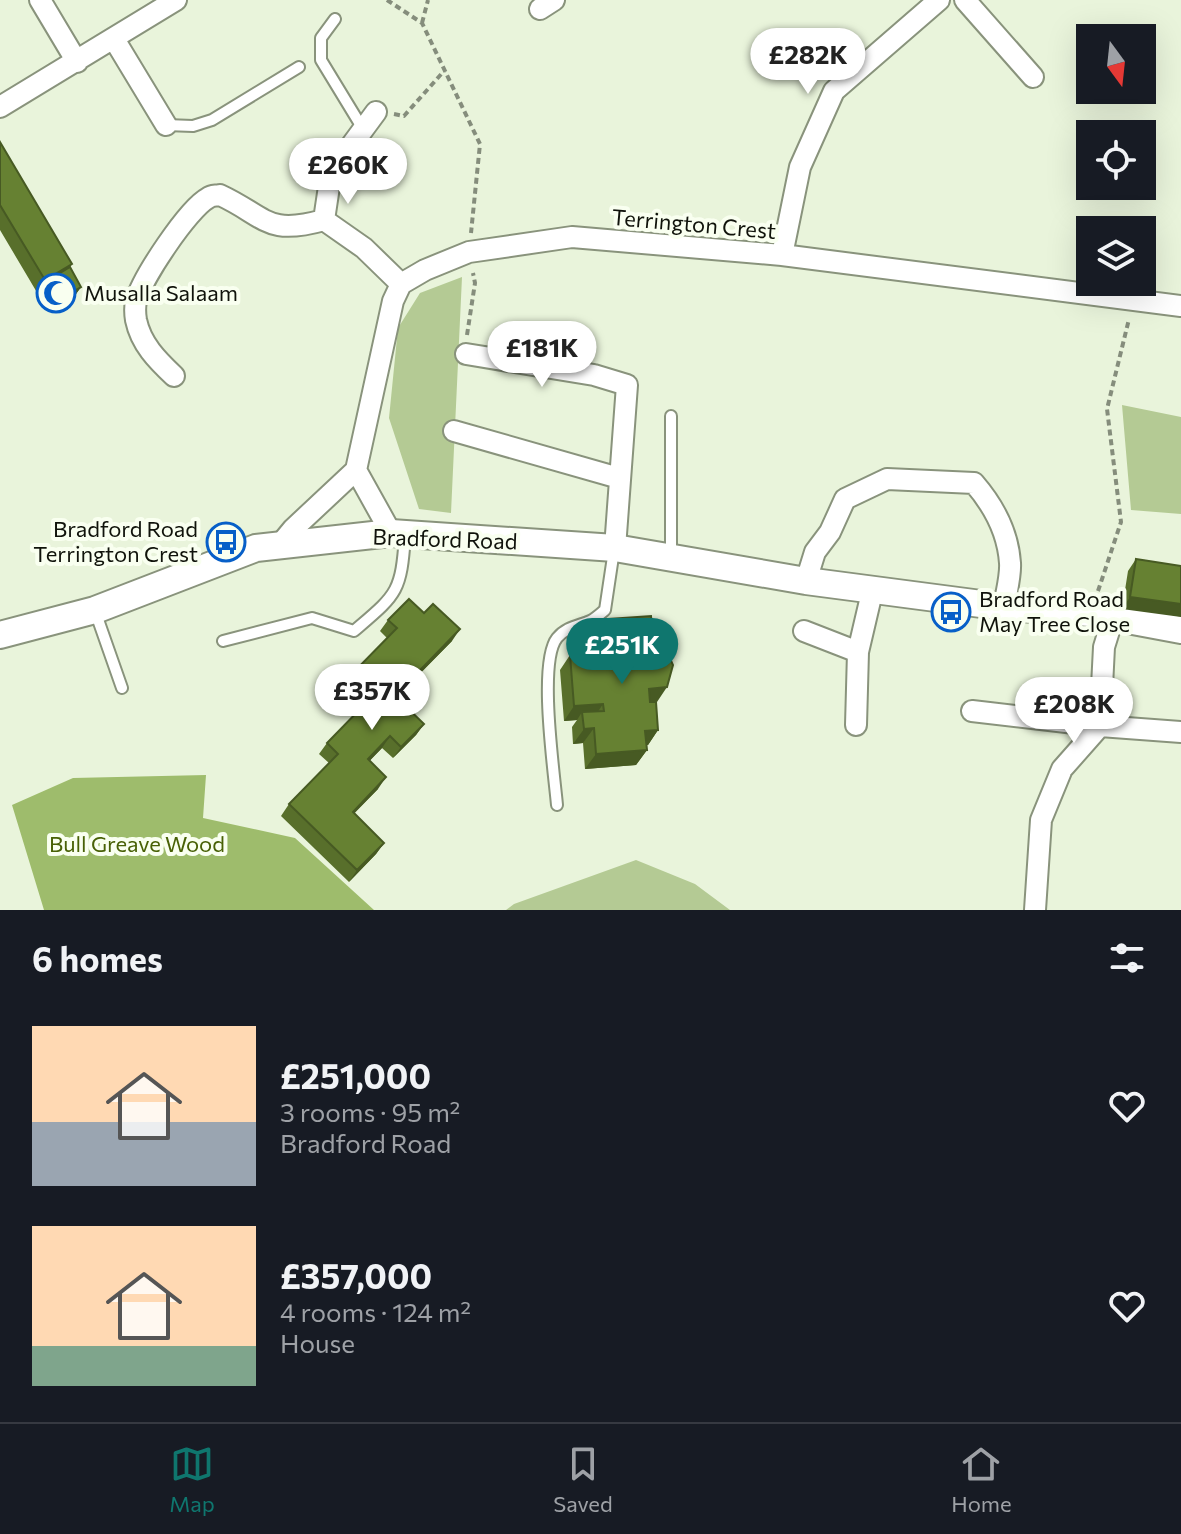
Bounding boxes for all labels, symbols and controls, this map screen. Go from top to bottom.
north arrow [1076,24,1156,104]
map controls [1076,24,1156,296]
pin: £282K [752,28,864,96]
text: £282K [768,38,848,69]
button: locate [1076,120,1156,200]
pin: £260K [292,138,404,206]
text: £260K [307,148,389,179]
street label: Terrington Crest [611,203,777,244]
button: layers [1076,216,1156,296]
mosque icon: Musalla Salaam [35,272,77,314]
place label: Musalla Salaam [84,279,238,306]
pin: £181K [486,321,598,389]
text: £181K [505,331,579,362]
place label: Bradford Road Terrington Crest [33,515,198,567]
bus stop icon: Bradford Road Terrington Crest [205,521,247,563]
street label: Bradford Road [372,522,518,555]
place label: Bradford Road May Tree Close [979,585,1130,637]
bus stop icon: Bradford Road May Tree Close [930,591,972,633]
pin: £251K [566,618,678,686]
text: £251K [584,628,660,659]
pin: £357K [316,664,428,732]
text: £357K [333,674,411,705]
pin: £208K [1018,677,1130,745]
text: £208K [1033,687,1115,718]
park label: Bull Greave Wood [49,830,225,857]
icon: filters [1105,936,1149,980]
text: 6 homes [32,937,163,979]
text: £251,000 [280,1054,431,1096]
icon: home [96,1058,192,1154]
icon: heart [1105,1084,1149,1128]
text: 3 rooms · 95 m² [280,1096,460,1127]
text: Bradford Road [280,1127,451,1158]
text: £357,000 [280,1254,432,1296]
icon: home [96,1258,192,1354]
icon: heart [1105,1284,1149,1328]
text: 4 rooms · 124 m² [280,1296,471,1327]
text: House [280,1327,355,1358]
tab: Map [169,1442,215,1517]
tab: Saved [553,1442,613,1517]
tab: Home [951,1442,1012,1517]

